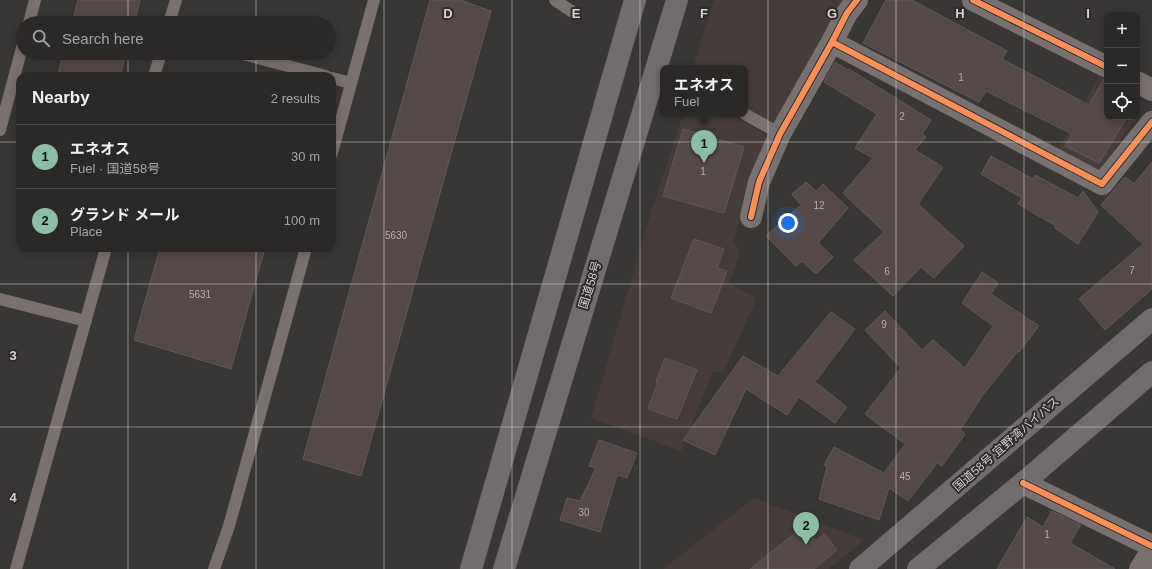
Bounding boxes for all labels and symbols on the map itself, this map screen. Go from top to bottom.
text: D [443,6,453,21]
text: E [572,6,581,21]
text: F [700,6,708,21]
text: G [827,6,837,21]
text: H [955,6,965,21]
text: I [1086,6,1090,21]
house number: 1 [958,72,964,83]
house number: 2 [899,111,905,122]
pin: 1 [691,130,717,163]
house number: 1 [700,166,706,177]
house number: 12 [813,200,825,211]
your location [778,213,798,233]
house number: 5630 [385,230,408,241]
street label: 国道58号 [576,259,604,311]
house number: 7 [1129,265,1135,276]
house number: 6 [884,266,890,277]
house number: 5631 [189,289,212,300]
house number: 9 [881,319,887,330]
text: 3 [9,348,17,363]
street label: 国道58号 宜野湾バイパス [950,394,1062,494]
house number: 45 [899,471,911,482]
text: 4 [9,490,17,505]
house number: 30 [578,507,590,518]
pin: 2 [793,512,819,545]
house number: 1 [1044,529,1050,540]

